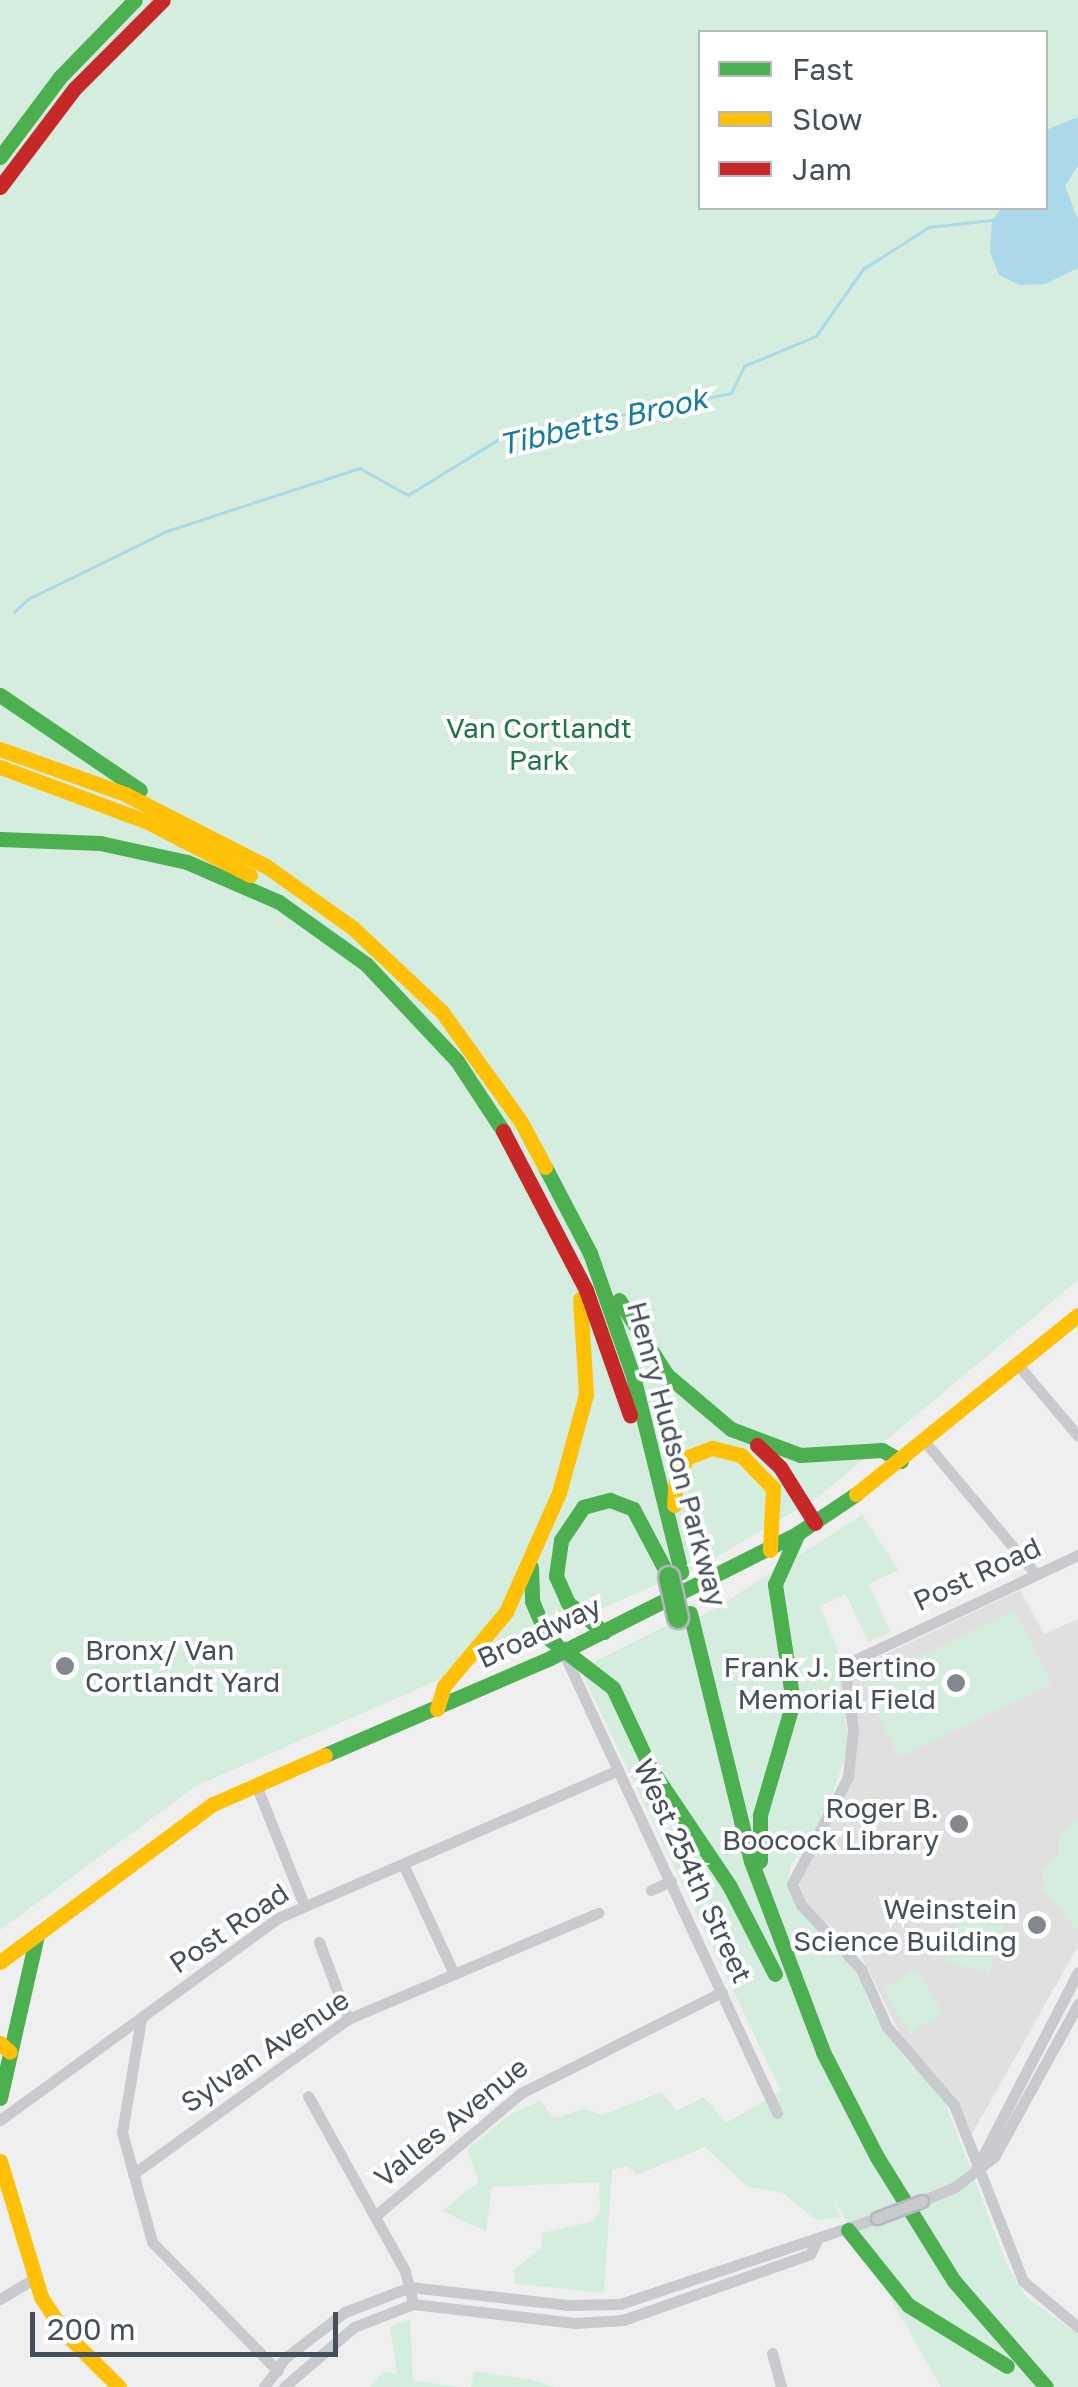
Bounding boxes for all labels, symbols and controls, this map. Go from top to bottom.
legend [698,30,1048,210]
text: Fast [792,51,854,87]
text: Slow [792,101,863,137]
text: Jam [792,151,852,187]
water label: Tibbetts Brook [495,380,711,462]
park label: Van Cortlandt Park [446,711,632,777]
street label: Henry Hudson Parkway [620,1298,734,1610]
street label: Post Road [908,1530,1046,1618]
street label: Broadway [472,1589,606,1675]
place label: Bronx/ Van Cortlandt Yard [85,1633,280,1699]
place label: Frank J. Bertino Memorial Field [724,1650,936,1716]
marker: Bronx/ Van Cortlandt Yard [54,1655,76,1677]
marker: Frank J. Bertino Memorial Field [945,1672,967,1694]
street label: West 254th Street [626,1754,760,1988]
place label: Roger B. Boocock Library [722,1791,939,1857]
marker: Roger B. Boocock Library [948,1813,970,1835]
street label: Post Road [163,1876,295,1980]
place label: Weinstein Science Building [793,1892,1017,1958]
marker: Weinstein Science Building [1026,1914,1048,1936]
street label: Sylvan Avenue [175,1982,355,2120]
street label: Valles Avenue [368,2050,534,2194]
scale bar [35,2292,342,2354]
text: 200 m [47,2311,136,2347]

